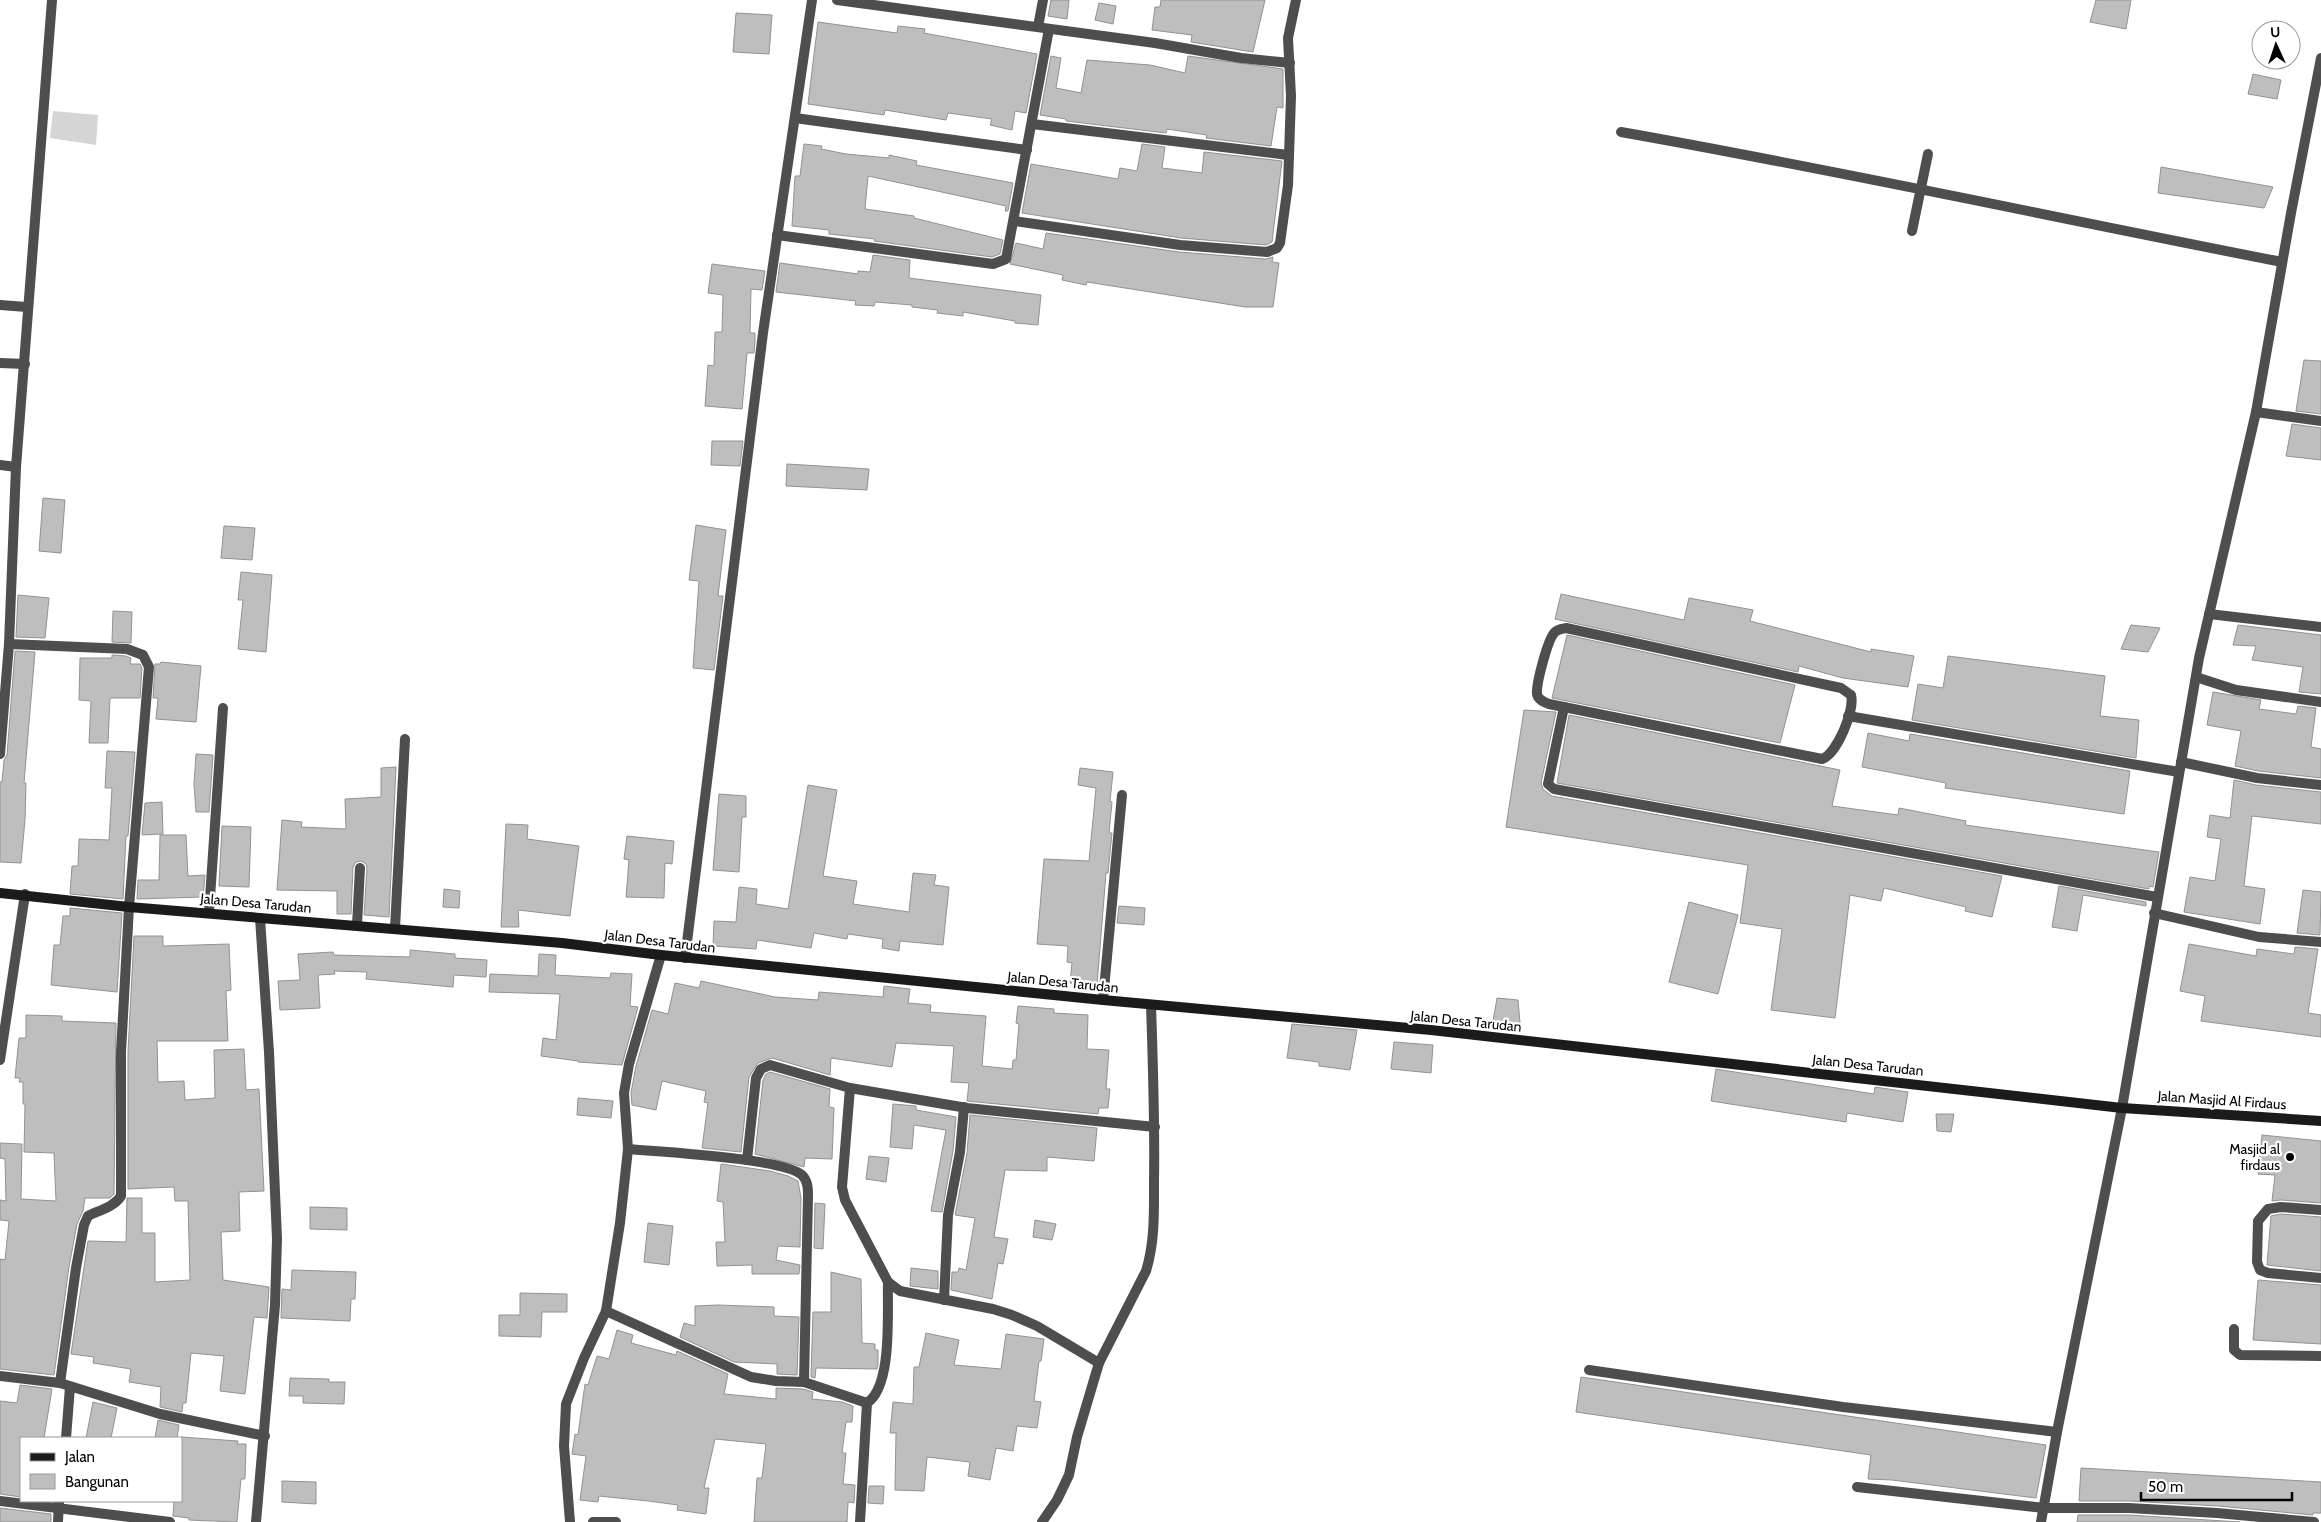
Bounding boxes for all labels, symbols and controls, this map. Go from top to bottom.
north arrow [2251,20,2301,70]
text: U [2270,23,2281,41]
street label: Jalan Desa Tarudan [199,889,312,917]
street label: Jalan Desa Tarudan [603,925,717,957]
street label: Jalan Desa Tarudan [1006,967,1120,997]
street label: Jalan Desa Tarudan [1409,1006,1523,1036]
street label: Jalan Desa Tarudan [1811,1050,1925,1080]
street label: Jalan Masjid Al Firdaus [2156,1086,2287,1113]
place label: Masjid al firdaus [2229,1140,2281,1174]
marker: Masjid al firdaus [2284,1151,2296,1163]
legend [20,1437,182,1502]
text: Jalan [64,1448,95,1466]
scale bar [2141,1470,2292,1502]
text: Bangunan [65,1473,129,1491]
text: 50 m [2148,1478,2183,1496]

